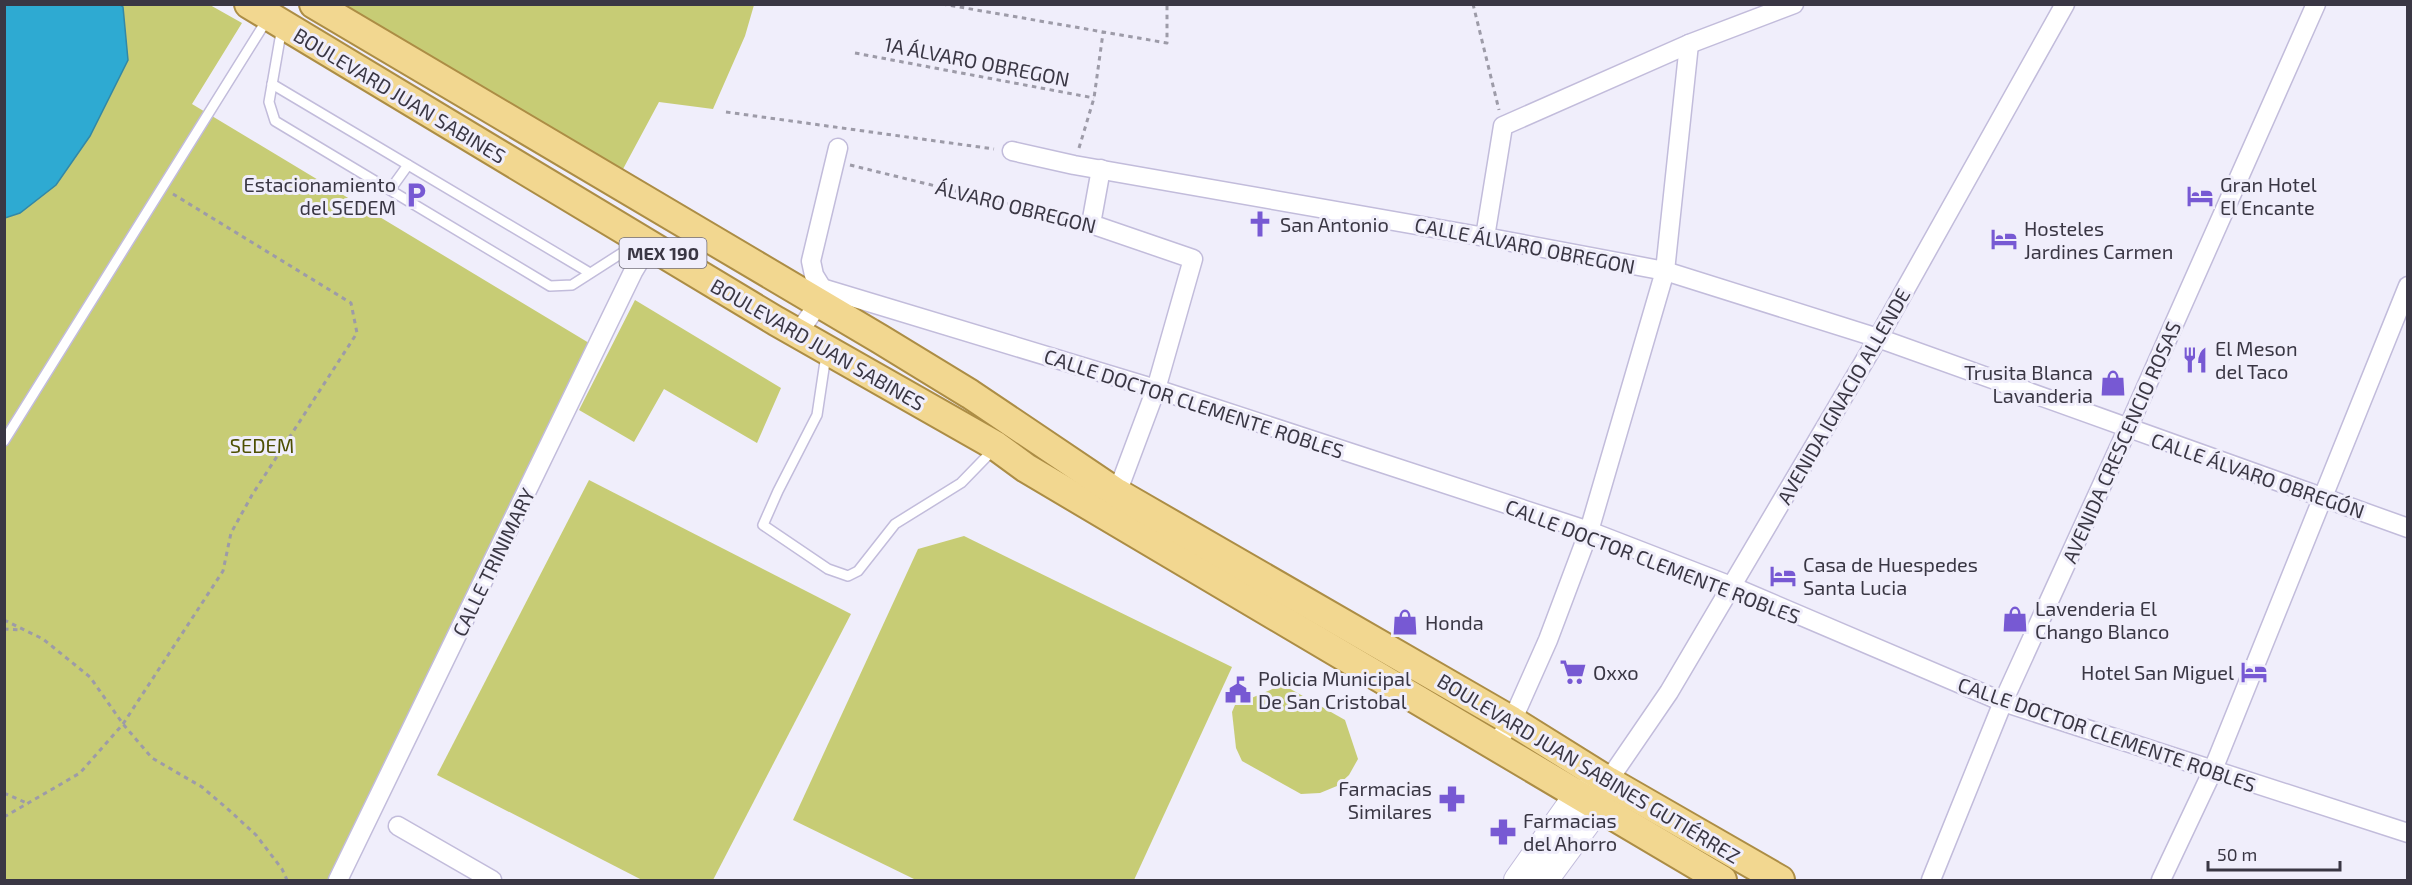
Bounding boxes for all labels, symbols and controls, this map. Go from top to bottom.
street label: BOULEVARD JUAN SABINES [290,22,510,168]
street label: 1A ÁLVARO OBREGON [882,31,1072,91]
place label: Estacionamiento del SEDEM [244,172,396,219]
place label: Gran Hotel El Encante [2220,172,2317,219]
street label: ÁLVARO OBREGON [933,174,1099,238]
parking icon: Estacionamiento del SEDEM [401,180,431,210]
hotel icon: Gran Hotel El Encante [2185,181,2215,211]
church icon: San Antonio [1245,209,1275,239]
place label: San Antonio [1280,212,1389,236]
street label: CALLE ÁLVARO OBREGON [1413,212,1637,278]
place label: Hosteles Jardines Carmen [2024,216,2173,263]
hotel icon: Hosteles Jardines Carmen [1989,224,2019,254]
road number: MEX 190 [620,238,706,268]
street label: BOULEVARD JUAN SABINES [707,273,929,415]
street label: AVENIDA IGNACIO ALLENDE [1771,284,1915,508]
street label: AVENIDA CRESCENCIO ROSAS [2057,317,2185,567]
place label: El Meson del Taco [2215,336,2298,383]
street label: CALLE DOCTOR CLEMENTE ROBLES [1041,343,1347,463]
restaurant icon: El Meson del Taco [2180,345,2210,375]
place label: Trusita Blanca Lavanderia [1964,360,2093,407]
shop icon: Trusita Blanca Lavanderia [2098,368,2128,398]
street label: CALLE ÁLVARO OBREGÓN [2148,427,2368,523]
park label: SEDEM [230,433,294,457]
street label: CALLE TRINIMARY [447,484,539,640]
street label: CALLE DOCTOR CLEMENTE ROBLES [1502,494,1804,628]
place label: Casa de Huespedes Santa Lucia [1803,552,1978,599]
hotel icon: Casa de Huespedes Santa Lucia [1768,561,1798,591]
place label: Lavenderia El Chango Blanco [2035,596,2169,643]
shop icon: Lavenderia El Chango Blanco [2000,604,2030,634]
shop icon: Honda [1390,607,1420,637]
place label: Honda [1425,610,1484,634]
supermarket icon: Oxxo [1558,657,1588,687]
hotel icon: Hotel San Miguel [2239,657,2269,687]
place label: Oxxo [1593,660,1639,684]
place label: Hotel San Miguel [2081,660,2234,684]
place label: Policia Municipal De San Cristobal [1258,666,1411,713]
street label: BOULEVARD JUAN SABINES GUTIÉRREZ [1433,668,1745,868]
street label: CALLE DOCTOR CLEMENTE ROBLES [1955,672,2259,796]
public building icon: Policia Municipal De San Cristobal [1223,675,1253,705]
place label: Farmacias Similares [1338,776,1432,823]
pharmacy icon: Farmacias Similares [1437,784,1467,814]
place label: Farmacias del Ahorro [1523,808,1617,855]
pharmacy icon: Farmacias del Ahorro [1488,817,1518,847]
scale bar [2208,834,2340,872]
text: 50 m [2217,843,2257,865]

